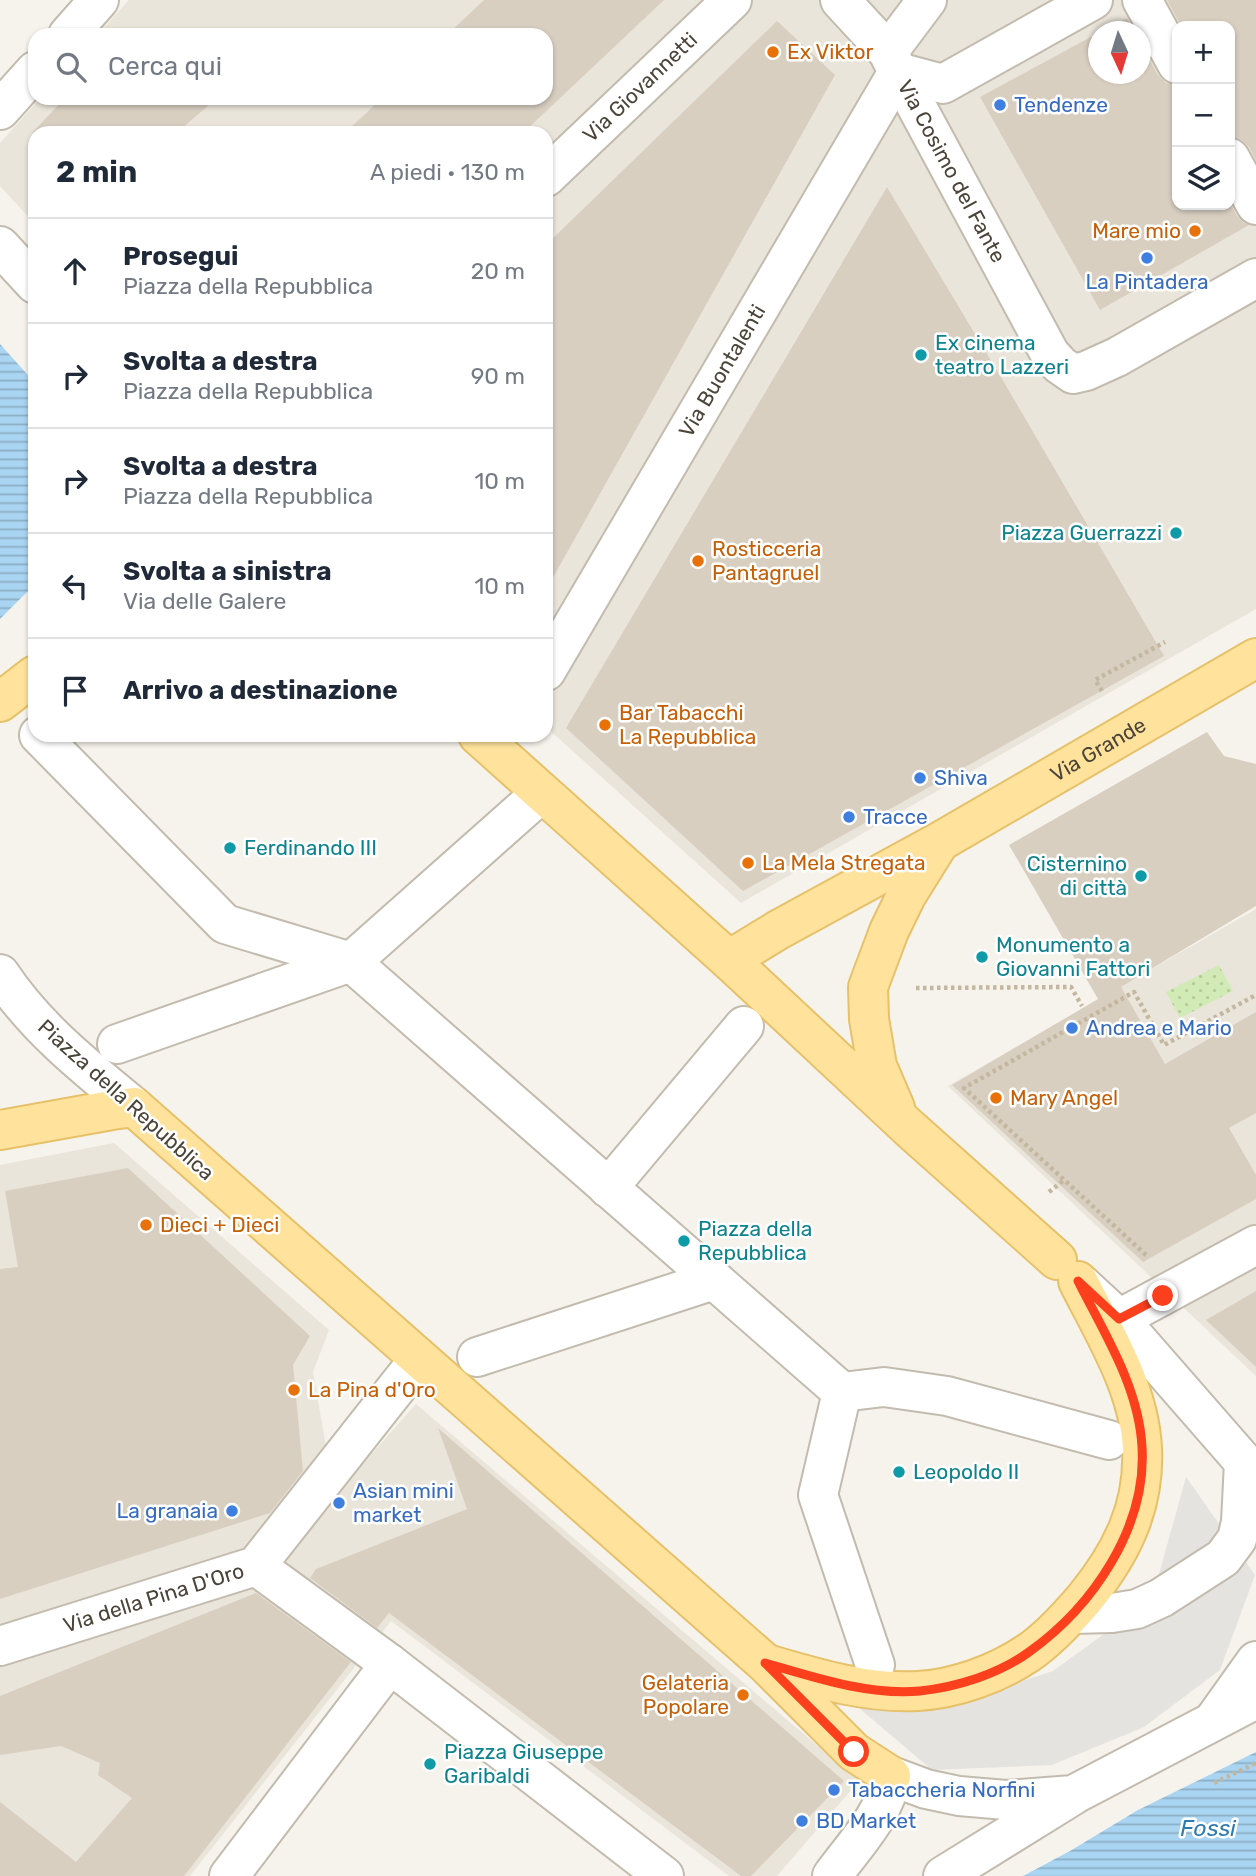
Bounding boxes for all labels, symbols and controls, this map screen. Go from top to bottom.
north arrow [1088,21,1151,84]
map controls [1172,21,1235,210]
button: + [1172,21,1235,84]
street label: Via Giovannetti [578,27,702,147]
search box [28,28,553,105]
place label: Ex Viktor [787,39,873,64]
marker: Ex Viktor [765,44,781,60]
icon: search [52,48,90,86]
text: Cerca qui [108,51,222,82]
street label: Via Cosimo del Fante [893,76,1011,267]
button: − [1172,84,1235,147]
place label: Tendenze [1014,92,1108,117]
marker: Tendenze [992,97,1008,113]
button: layers [1172,147,1235,210]
text: 2 min [56,154,137,190]
text: A piedi · 130 m [370,158,525,186]
place label: Mare mio [1092,218,1181,243]
marker: Mare mio [1187,223,1203,239]
text: Prosegui [123,241,239,272]
marker: La Pintadera [1139,250,1155,266]
icon: ahead [56,252,94,290]
text: 20 m [471,257,525,285]
place label: La Pintadera [1085,269,1209,294]
text: Piazza della Repubblica [123,272,373,300]
street label: Via Buontalenti [673,300,771,441]
place label: Ex cinema teatro Lazzeri [935,330,1069,379]
text: Svolta a destra [123,346,318,377]
marker: Ex cinema teatro Lazzeri [913,347,929,363]
icon: right [56,357,94,395]
text: 90 m [471,362,525,390]
text: Piazza della Repubblica [123,377,373,405]
text: Svolta a destra [123,451,318,482]
icon: right [56,462,94,500]
text: 10 m [474,467,525,495]
text: Piazza della Repubblica [123,482,373,510]
place label: Piazza Guerrazzi [1001,520,1162,545]
marker: Piazza Guerrazzi [1168,525,1184,541]
place label: Rosticceria Pantagruel [712,536,821,585]
marker: Rosticceria Pantagruel [690,553,706,569]
text: Svolta a sinistra [123,556,332,587]
icon: left [56,567,94,605]
text: 10 m [474,572,525,600]
text: Via delle Galere [123,587,286,615]
icon: arrive [56,672,94,710]
text: Arrivo a destinazione [123,675,398,706]
place label: Bar Tabacchi La Repubblica [619,700,756,749]
street label: Via Grande [1046,712,1150,787]
marker: Bar Tabacchi La Repubblica [597,717,613,733]
place label: Shiva [934,765,988,790]
marker: Shiva [912,770,928,786]
place label: Tracce [863,804,928,829]
marker: Tracce [841,809,857,825]
place label: Ferdinando III [244,835,377,860]
marker: Ferdinando III [222,840,238,856]
place label: La Mela Stregata [762,850,925,875]
place label: Cisternino di città [1027,851,1127,900]
marker: La Mela Stregata [740,855,756,871]
marker: Cisternino di città [1133,868,1149,884]
place label: Monumento a Giovanni Fattori [996,932,1150,981]
marker: Monumento a Giovanni Fattori [974,949,990,965]
street label: Piazza della Repubblica [33,1014,220,1185]
place label: Andrea e Mario [1086,1015,1232,1040]
marker: Andrea e Mario [1064,1020,1080,1036]
place label: Mary Angel [1010,1085,1118,1110]
marker: Mary Angel [988,1090,1004,1106]
place label: Dieci + Dieci [160,1212,279,1237]
place label: Piazza della Repubblica [698,1216,812,1265]
marker: Dieci + Dieci [138,1217,154,1233]
marker: Piazza della Repubblica [676,1233,692,1249]
route end [1147,1280,1178,1311]
place label: La Pina d'Oro [308,1377,436,1402]
marker: La Pina d'Oro [286,1382,302,1398]
place label: Leopoldo II [913,1459,1019,1484]
marker: Leopoldo II [891,1464,907,1480]
place label: Asian mini market [353,1478,454,1527]
marker: Asian mini market [331,1495,347,1511]
place label: La granaia [117,1498,218,1523]
marker: La granaia [224,1503,240,1519]
street label: Via della Pina D'Oro [60,1558,247,1637]
place label: Gelateria Popolare [642,1670,729,1719]
marker: Gelateria Popolare [735,1687,751,1703]
route start [838,1736,869,1767]
place label: Piazza Giuseppe Garibaldi [444,1739,604,1788]
marker: Piazza Giuseppe Garibaldi [422,1756,438,1772]
place label: Tabaccheria Norfini [848,1777,1035,1802]
marker: Tabaccheria Norfini [826,1782,842,1798]
place label: BD Market [816,1808,916,1833]
marker: BD Market [794,1813,810,1829]
water label: Fossi [1180,1814,1237,1842]

